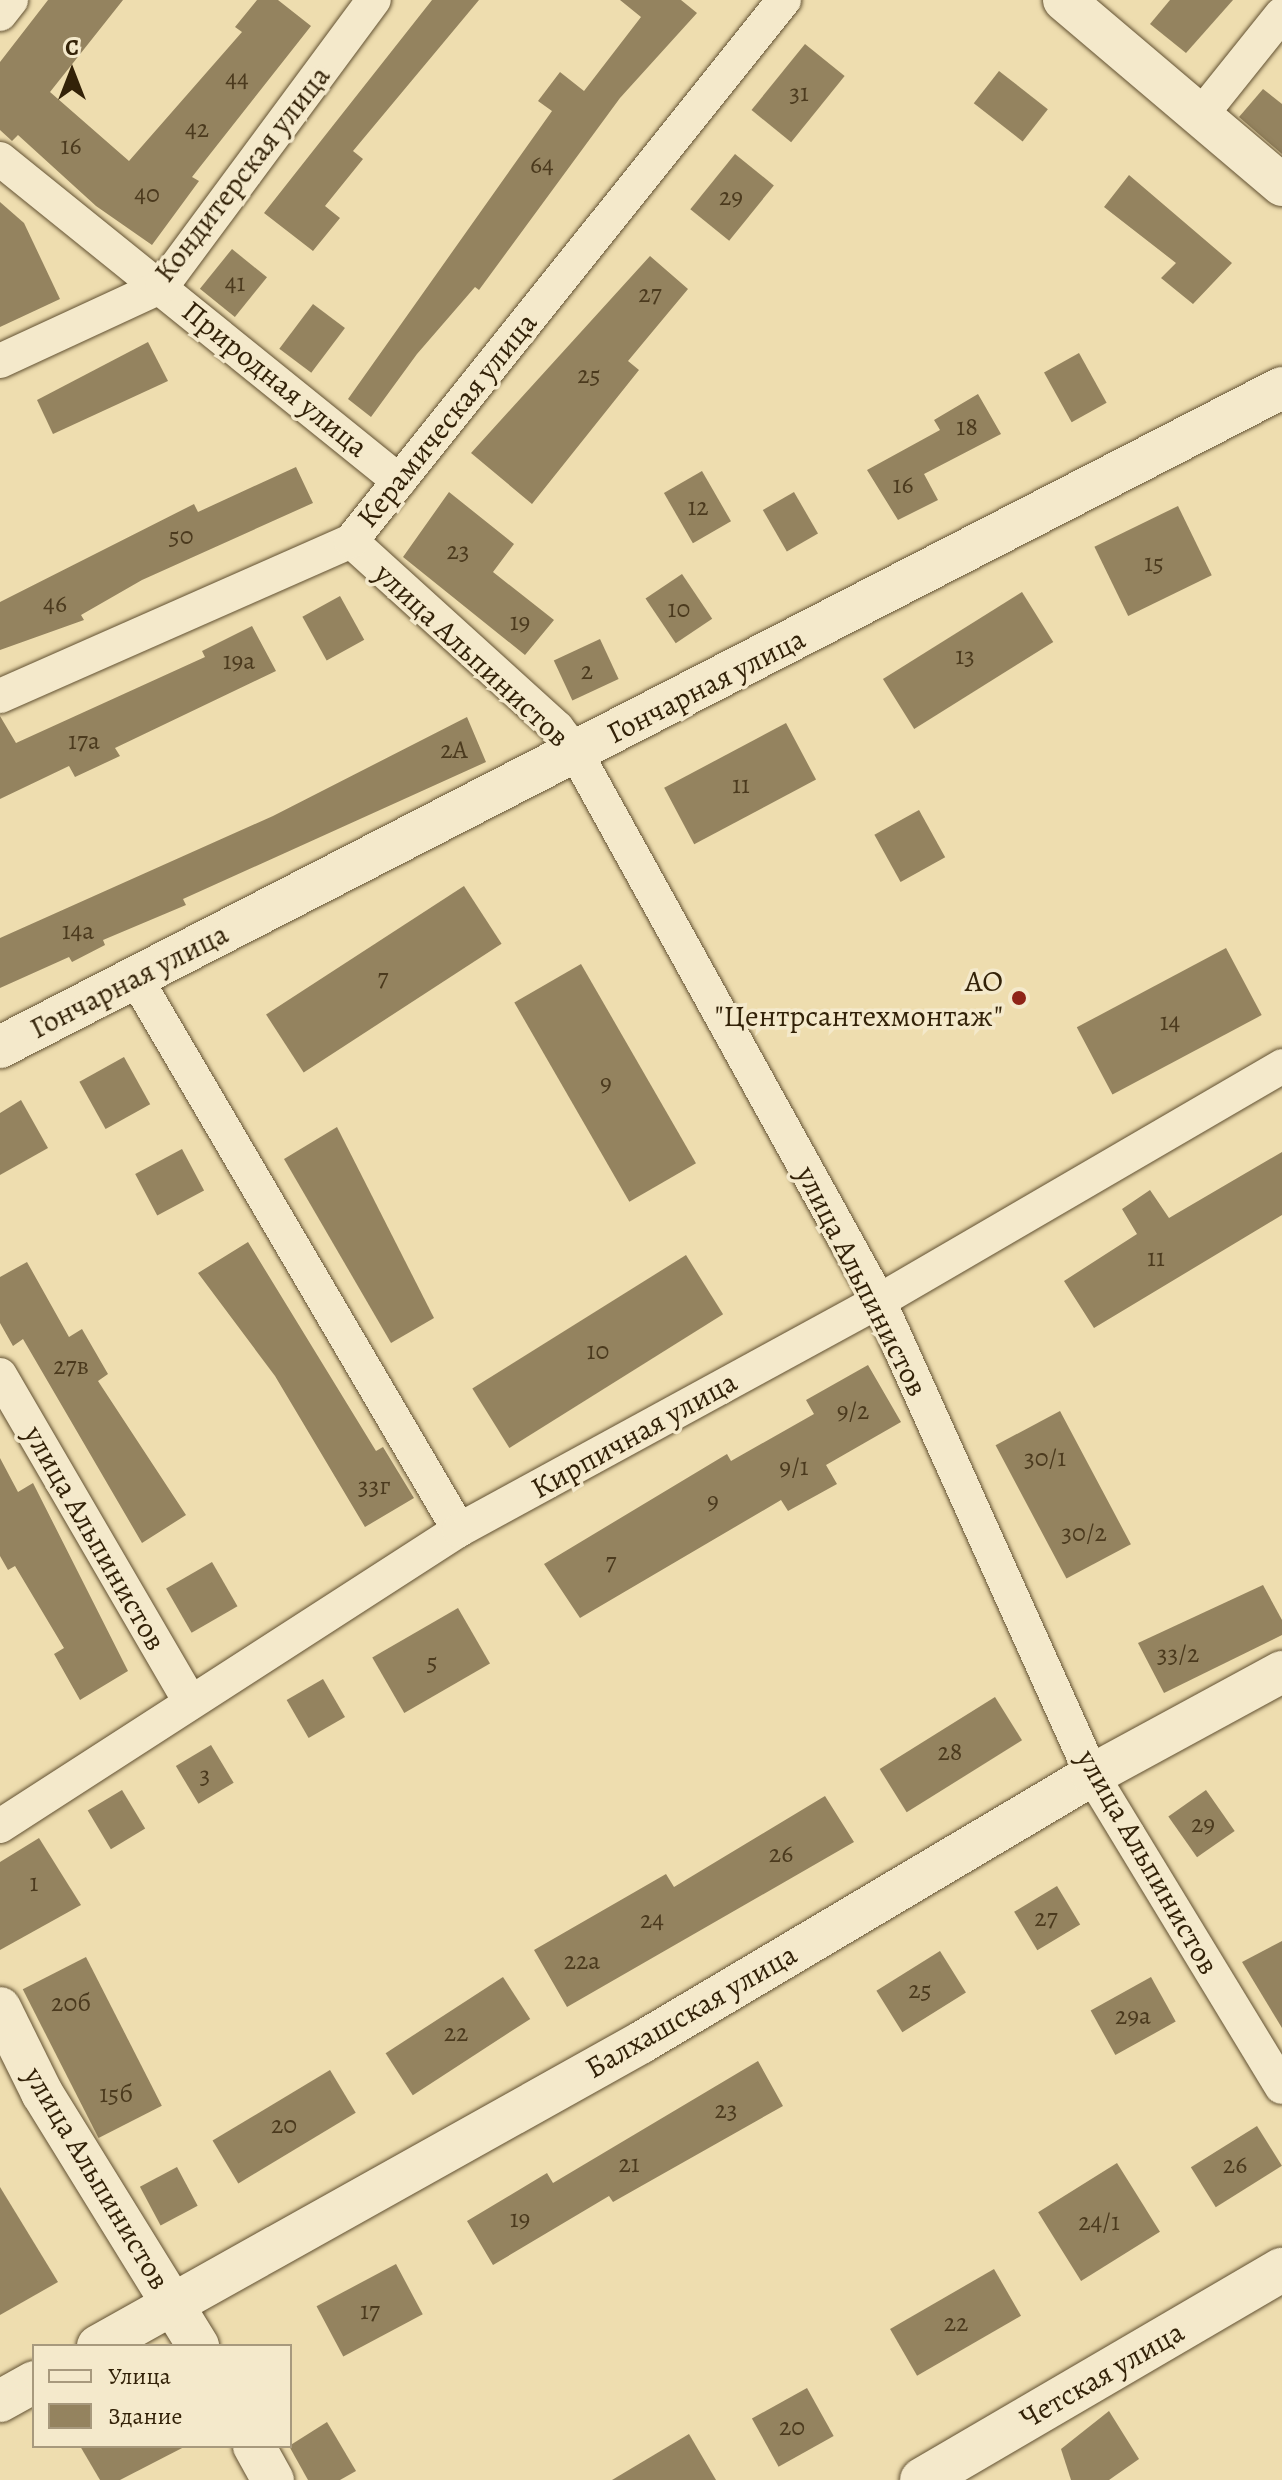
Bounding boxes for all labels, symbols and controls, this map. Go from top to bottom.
north arrow [32,32,112,112]
text: С [65,33,79,63]
street label: Кондитерская улица [146,59,338,289]
house number: 44 [225,63,249,95]
house number: 31 [789,77,809,109]
house number: 42 [185,113,209,145]
house number: 16 [61,130,81,162]
house number: 64 [530,149,554,181]
house number: 40 [134,178,160,210]
house number: 29 [719,181,743,213]
house number: 41 [225,267,245,299]
house number: 27 [638,278,662,310]
street label: Природная улица [175,293,375,465]
street label: Керамическая улица [349,305,545,535]
house number: 25 [577,359,601,391]
house number: 18 [956,411,978,443]
house number: 16 [893,469,913,501]
house number: 12 [687,491,709,523]
house number: 50 [168,520,194,552]
house number: 23 [446,535,470,567]
house number: 15 [1144,547,1164,579]
street label: улица Альпинистов [367,555,577,755]
house number: 46 [43,588,67,620]
house number: 10 [668,593,690,625]
house number: 19 [510,606,530,638]
street label: Гончарная улица [601,621,811,751]
house number: 13 [955,640,975,672]
house number: 19а [223,645,255,677]
house number: 2 [581,655,593,687]
house number: 17а [68,725,100,757]
house number: 2А [440,734,468,766]
house number: 11 [732,769,750,801]
house number: 14а [62,915,94,947]
street label: Гончарная улица [24,916,234,1046]
house number: 7 [378,962,388,994]
place label: АО "Центрсантехмонтаж" [715,963,1003,1034]
marker: АО "Центрсантехмонтаж" [1010,989,1028,1007]
house number: 14 [1160,1006,1180,1038]
house number: 9 [600,1067,612,1099]
street label: улица Альпинистов [788,1160,936,1402]
house number: 11 [1147,1242,1165,1274]
house number: 10 [587,1335,609,1367]
house number: 27в [53,1350,89,1382]
street label: Кирпичная улица [525,1364,743,1506]
house number: 9/2 [837,1395,869,1427]
street label: улица Альпинистов [16,1419,174,1657]
house number: 30/1 [1024,1442,1066,1474]
house number: 9/1 [779,1451,809,1483]
house number: 33г [358,1470,390,1502]
house number: 9 [707,1485,719,1517]
house number: 30/2 [1061,1517,1107,1549]
house number: 7 [606,1546,616,1578]
house number: 33/2 [1157,1638,1199,1670]
house number: 5 [426,1646,438,1678]
house number: 28 [938,1736,962,1768]
street label: улица Альпинистов [1069,1743,1227,1981]
house number: 3 [200,1759,210,1791]
house number: 29 [1191,1808,1215,1840]
house number: 26 [769,1838,793,1870]
house number: 1 [30,1867,38,1899]
house number: 27 [1034,1902,1058,1934]
house number: 24 [640,1904,664,1936]
street label: Балхашская улица [579,1936,803,2086]
house number: 22а [564,1945,600,1977]
house number: 25 [908,1974,932,2006]
house number: 20б [51,1987,91,2019]
house number: 29а [1115,2000,1151,2032]
house number: 22 [444,2017,468,2049]
street label: улица Альпинистов [16,2060,178,2296]
house number: 15б [99,2078,133,2110]
house number: 23 [714,2094,738,2126]
house number: 20 [271,2109,297,2141]
house number: 21 [618,2148,640,2180]
house number: 26 [1223,2149,1247,2181]
house number: 19 [510,2203,530,2235]
house number: 24/1 [1078,2206,1120,2238]
house number: 17 [360,2295,380,2327]
house number: 22 [944,2307,968,2339]
street label: Четская улица [1014,2314,1190,2436]
legend [32,2344,292,2448]
text: Улица [108,2360,171,2392]
text: Здание [108,2400,183,2432]
house number: 20 [779,2411,805,2443]

